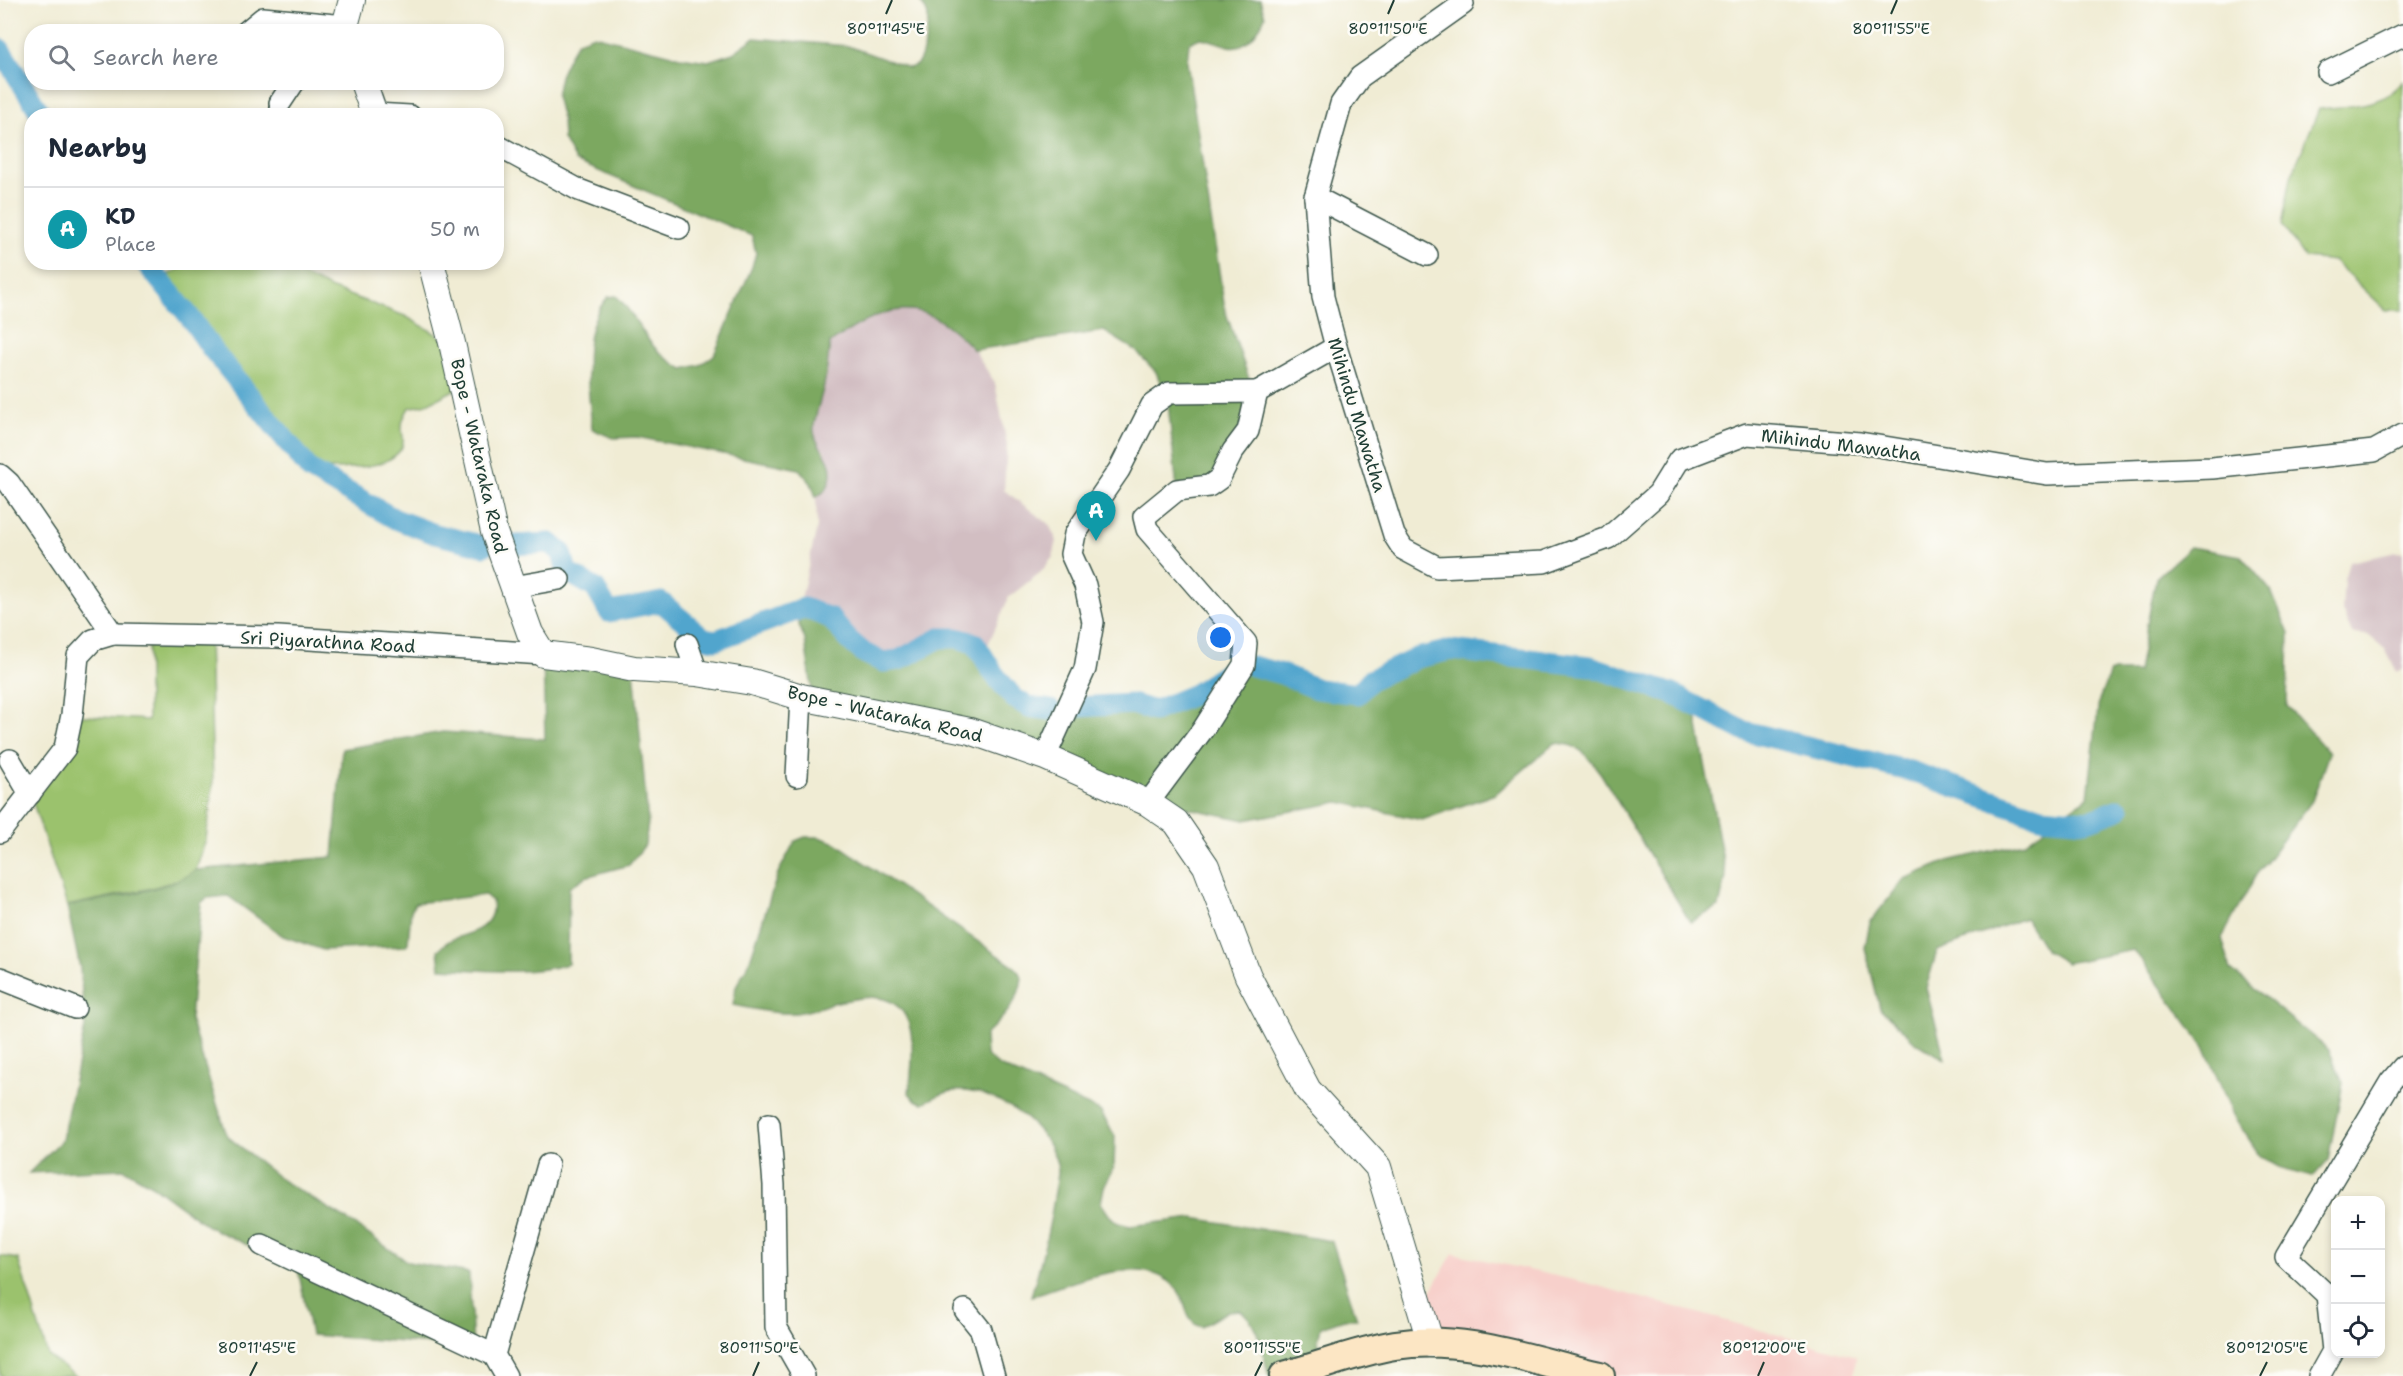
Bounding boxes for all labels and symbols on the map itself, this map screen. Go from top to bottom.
text: 80°11'45"E [847,19,925,39]
text: 80°11'50"E [1348,19,1428,39]
text: 80°11'55"E [1852,19,1930,39]
street label: Mihindu Mawatha [1322,335,1392,495]
street label: Bope - Wataraka Road [445,356,513,556]
street label: Mihindu Mawatha [1760,423,1922,467]
pin: A [1076,492,1116,541]
your location [1206,623,1235,652]
street label: Sri Piyarathna Road [240,625,416,659]
street label: Bope - Wataraka Road [785,680,985,748]
text: 80°11'45"E [218,1338,296,1358]
text: 80°11'50"E [719,1338,799,1358]
text: 80°11'55"E [1223,1338,1301,1358]
text: 80°12'00"E [1722,1338,1806,1358]
text: 80°12'05"E [2226,1338,2308,1358]

